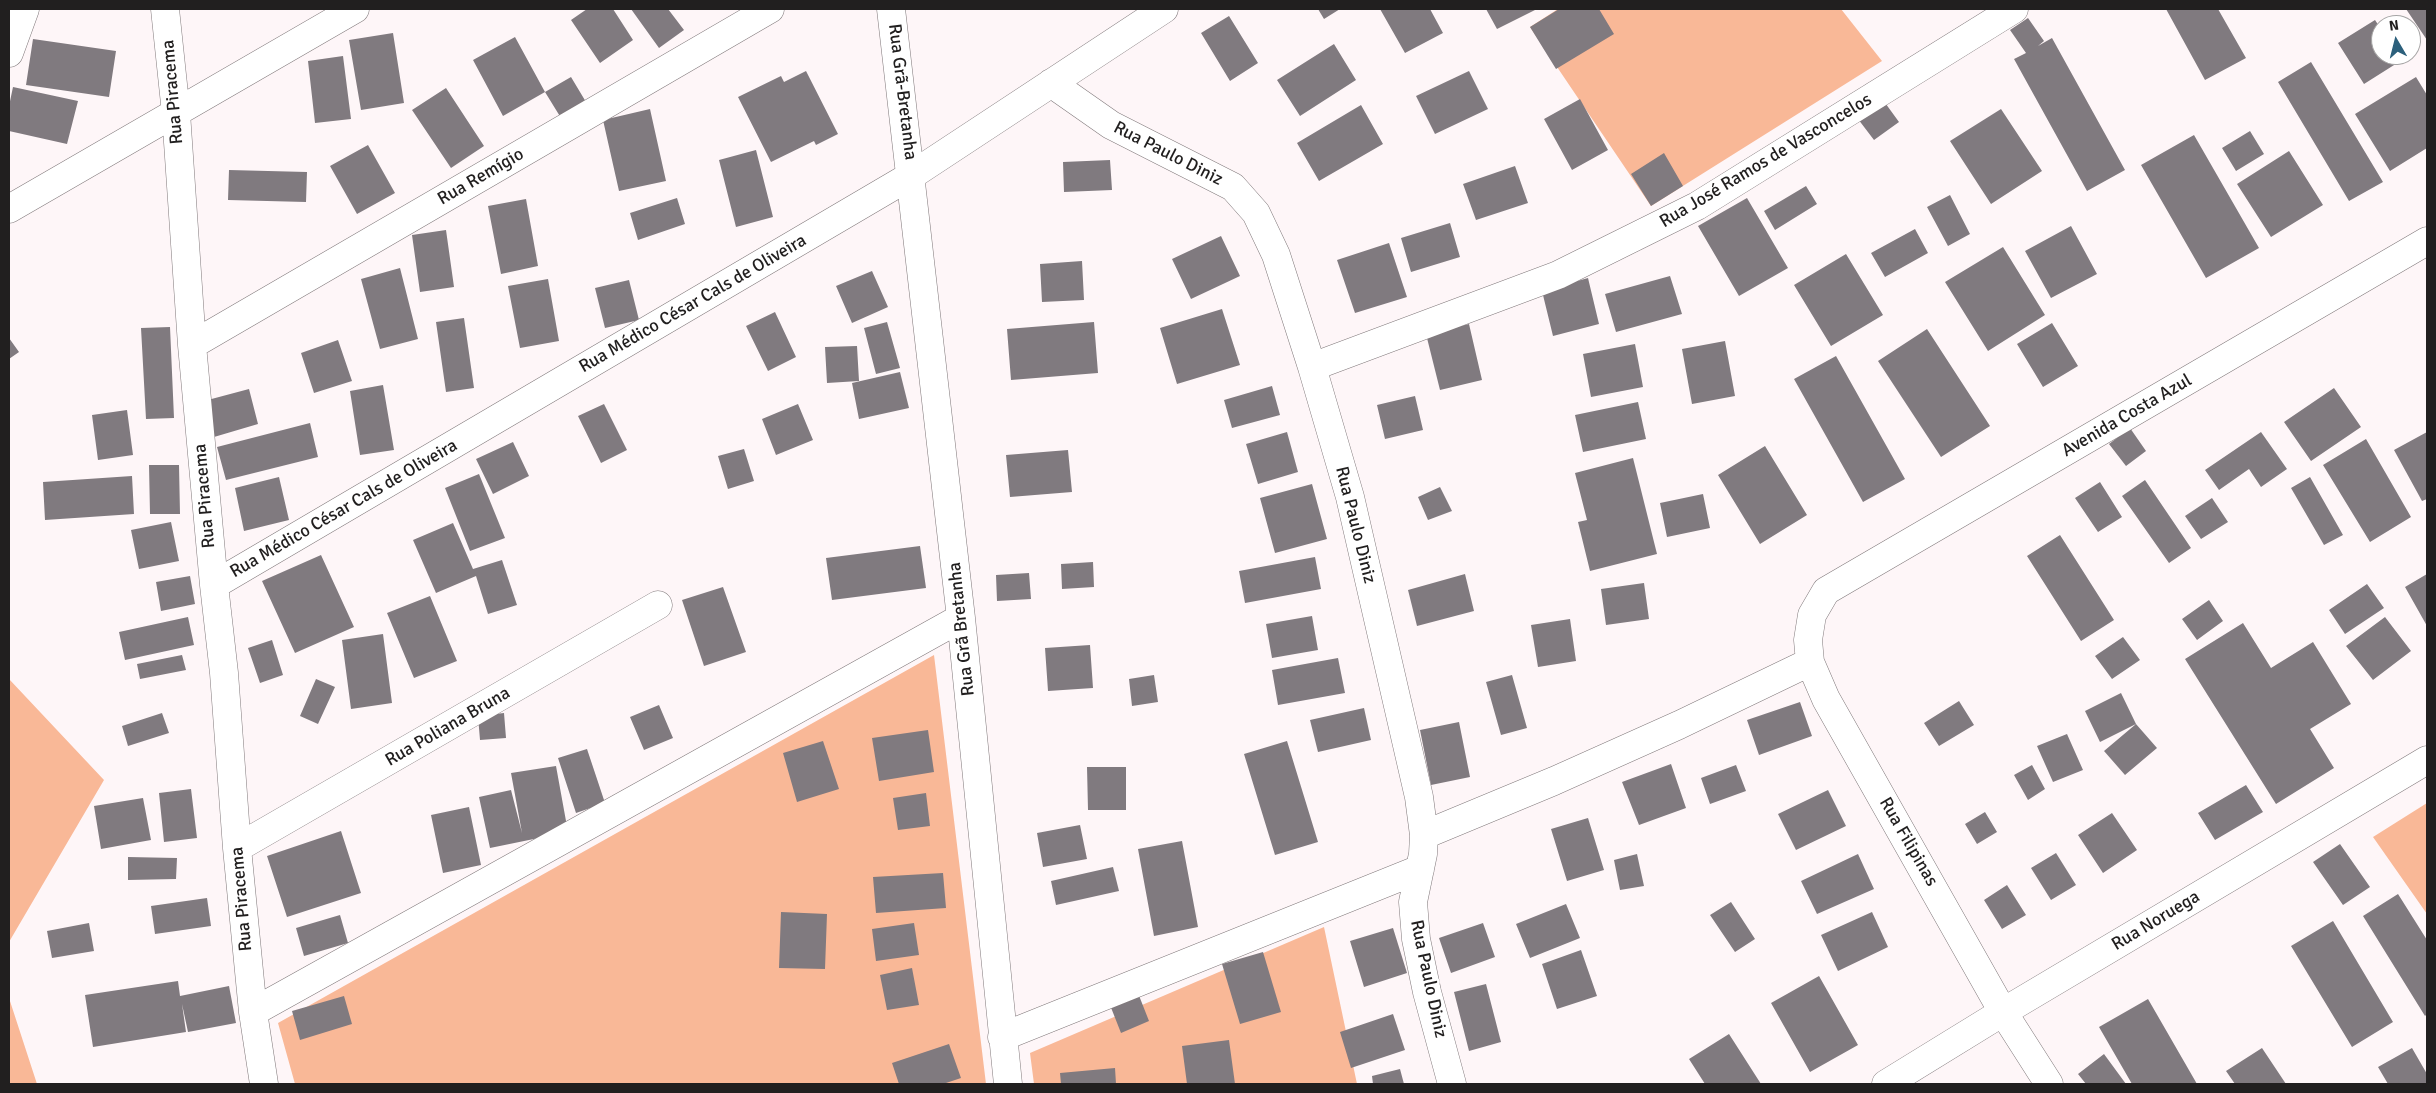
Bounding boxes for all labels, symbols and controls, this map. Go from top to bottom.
north arrow [2371,15,2421,65]
text: N [2388,17,2400,35]
street label: Rua Grã-Bretanha [883,23,921,161]
street label: Rua Piracema [158,39,188,145]
street label: Rua José Ramos de Vasconcelos [1656,89,1876,233]
street label: Rua Paulo Diniz [1110,117,1226,191]
street label: Rua Remígio [434,144,528,210]
street label: Rua Médico César Cals de Oliveira [575,230,811,378]
street label: Avenida Costa Azul [2058,370,2196,462]
street label: Rua Médico César Cals de Oliveira [226,435,462,583]
street label: Rua Piracema [190,443,220,549]
street label: Rua Paulo Diniz [1330,464,1380,586]
street label: Rua Grã Bretanha [944,561,980,697]
street label: Rua Poliana Bruna [382,683,514,771]
street label: Rua Filipinas [1874,794,1942,890]
street label: Rua Piracema [227,846,257,952]
street label: Rua Noruega [2108,886,2204,956]
street label: Rua Paulo Diniz [1405,918,1451,1040]

